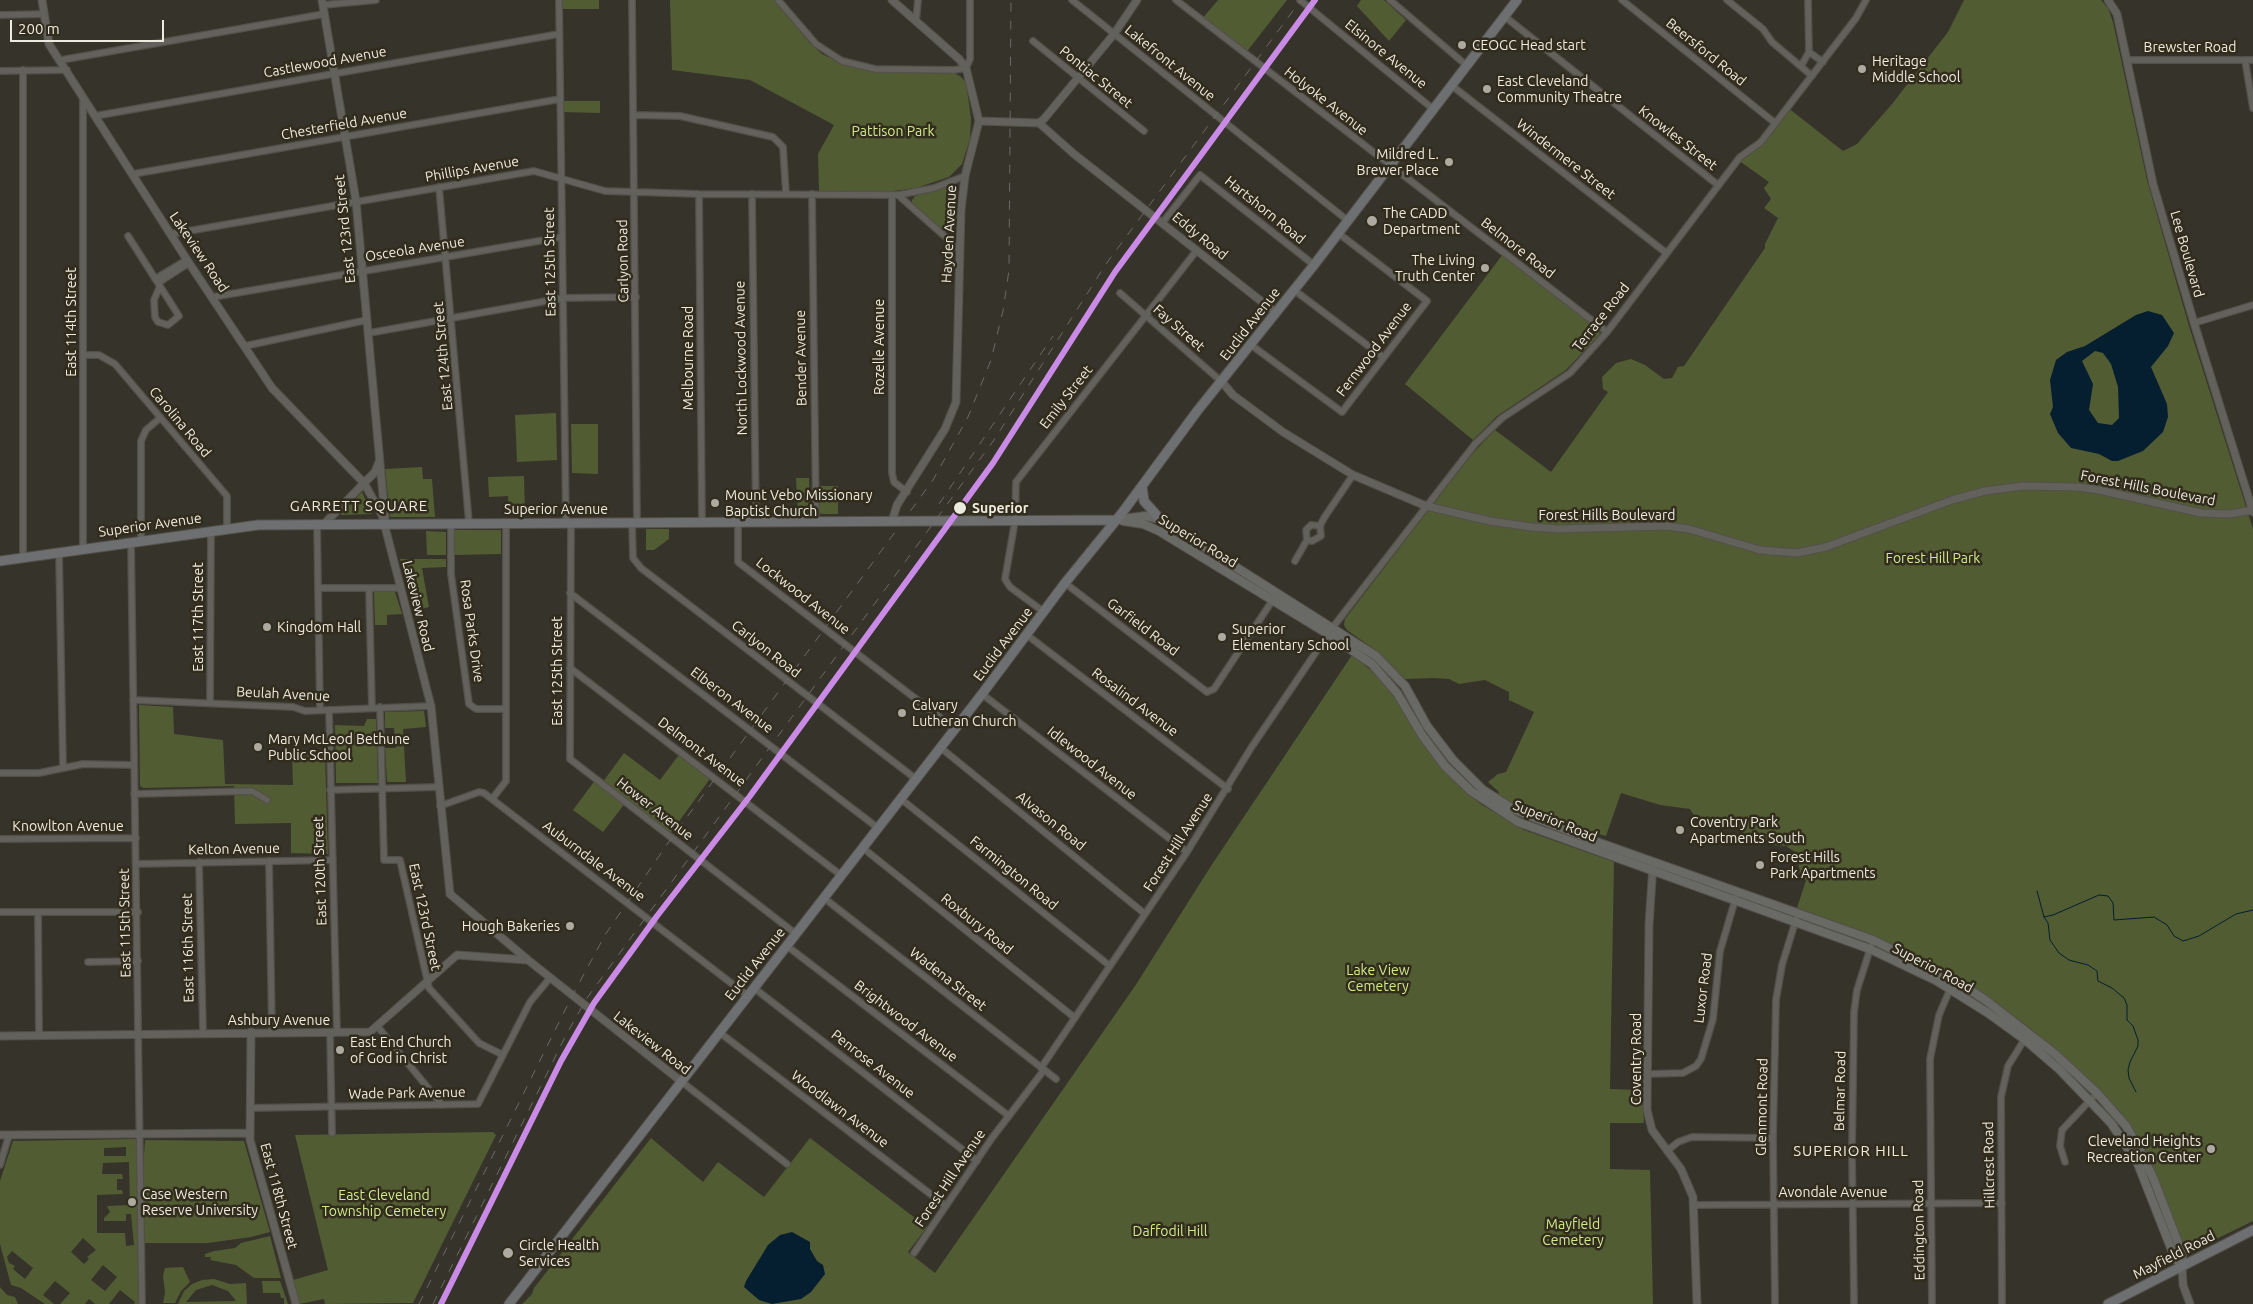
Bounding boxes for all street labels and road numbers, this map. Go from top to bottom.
street label: Beersford Road [1663,15,1749,89]
street label: Elsinore Avenue [1342,16,1430,92]
street label: Lakefront Avenue [1121,21,1219,105]
street label: Brewster Road [2144,39,2236,55]
street label: Pontiac Street [1056,42,1136,112]
street label: Castlewood Avenue [262,43,388,81]
street label: Holyoke Avenue [1281,63,1371,139]
street label: Knowles Street [1635,102,1721,174]
street label: Chesterfield Avenue [280,105,408,143]
street label: Windermere Street [1513,115,1619,203]
street label: Phillips Avenue [424,152,520,186]
street label: Hartshorn Road [1221,172,1309,248]
street label: East 123rd Street [331,174,359,284]
street label: Hayden Avenue [938,185,960,283]
street label: East 125th Street [541,207,559,317]
street label: Lakeview Road [166,209,232,295]
street label: Eddy Road [1169,209,1231,263]
street label: Lee Boulevard [2167,209,2207,299]
street label: Belmore Road [1478,214,1558,282]
street label: Carlyon Road [614,219,632,303]
street label: Osceola Avenue [364,233,466,265]
street label: East 114th Street [63,267,79,377]
street label: Terrace Road [1569,279,1633,355]
street label: North Lockwood Avenue [731,280,751,436]
street label: Euclid Avenue [1216,284,1284,364]
street label: Fernwood Avenue [1333,298,1415,400]
street label: Rozelle Avenue [871,299,887,395]
street label: East 124th Street [430,301,456,411]
street label: Fay Street [1150,301,1208,355]
street label: Melbourne Road [680,306,696,410]
street label: Bender Avenue [792,310,810,406]
street label: Emily Street [1036,362,1096,432]
street label: Carolina Road [146,383,214,461]
street label: Forest Hills Boulevard [2079,467,2217,509]
street label: Superior Avenue [504,501,608,517]
street label: Forest Hills Boulevard [1538,507,1676,523]
street label: Superior Avenue [97,509,203,541]
street label: Superior Road [1156,511,1240,571]
street label: Lockwood Avenue [753,554,853,638]
street label: Lakeview Road [399,559,437,653]
street label: East 117th Street [190,562,206,672]
street label: Rosa Parks Drive [456,579,488,683]
street label: Garfield Road [1104,595,1182,659]
street label: Euclid Avenue [970,604,1036,684]
street label: East 125th Street [549,616,565,726]
street label: Carlyon Road [728,617,804,681]
street label: Elberon Avenue [687,663,777,737]
street label: Rosalind Avenue [1089,664,1181,740]
street label: Beulah Avenue [236,683,330,705]
street label: Delmont Avenue [655,714,749,790]
street label: Idlewood Avenue [1044,723,1140,803]
street label: Hower Avenue [614,774,696,844]
street label: Alvason Road [1013,788,1089,854]
street label: Forest Hill Avenue [1140,790,1216,894]
street label: Superior Road [1511,797,1599,845]
street label: East 120th Street [310,816,330,926]
street label: Auburndale Avenue [540,817,648,905]
street label: Knowlton Avenue [12,818,124,834]
street label: Farmington Road [967,832,1061,914]
street label: Kelton Avenue [188,840,280,858]
street label: East 123rd Street [405,862,445,972]
street label: East 115th Street [116,868,134,978]
street label: Roxbury Road [938,890,1016,958]
street label: East 116th Street [179,893,197,1003]
street label: Euclid Avenue [721,924,789,1004]
street label: Superior Road [1890,940,1976,996]
street label: Wadena Street [906,944,990,1014]
street label: Luxor Road [1690,952,1716,1024]
street label: Brightwood Avenue [851,977,961,1065]
street label: Lakeview Road [610,1008,694,1078]
street label: Ashbury Avenue [228,1012,330,1028]
street label: Coventry Road [1628,1013,1644,1105]
street label: Penrose Avenue [828,1026,918,1102]
street label: Belmar Road [1831,1051,1849,1131]
street label: Glenmont Road [1753,1058,1771,1156]
street label: Woodlawn Avenue [788,1067,892,1151]
street label: Wade Park Avenue [348,1084,466,1102]
street label: Hillcrest Road [1980,1121,1998,1209]
street label: Forest Hill Avenue [911,1126,989,1230]
street label: East 118th Street [257,1141,301,1251]
street label: Eddington Road [1910,1180,1928,1280]
street label: Avondale Avenue [1778,1184,1888,1200]
street label: Mayfield Road [2130,1227,2218,1283]

